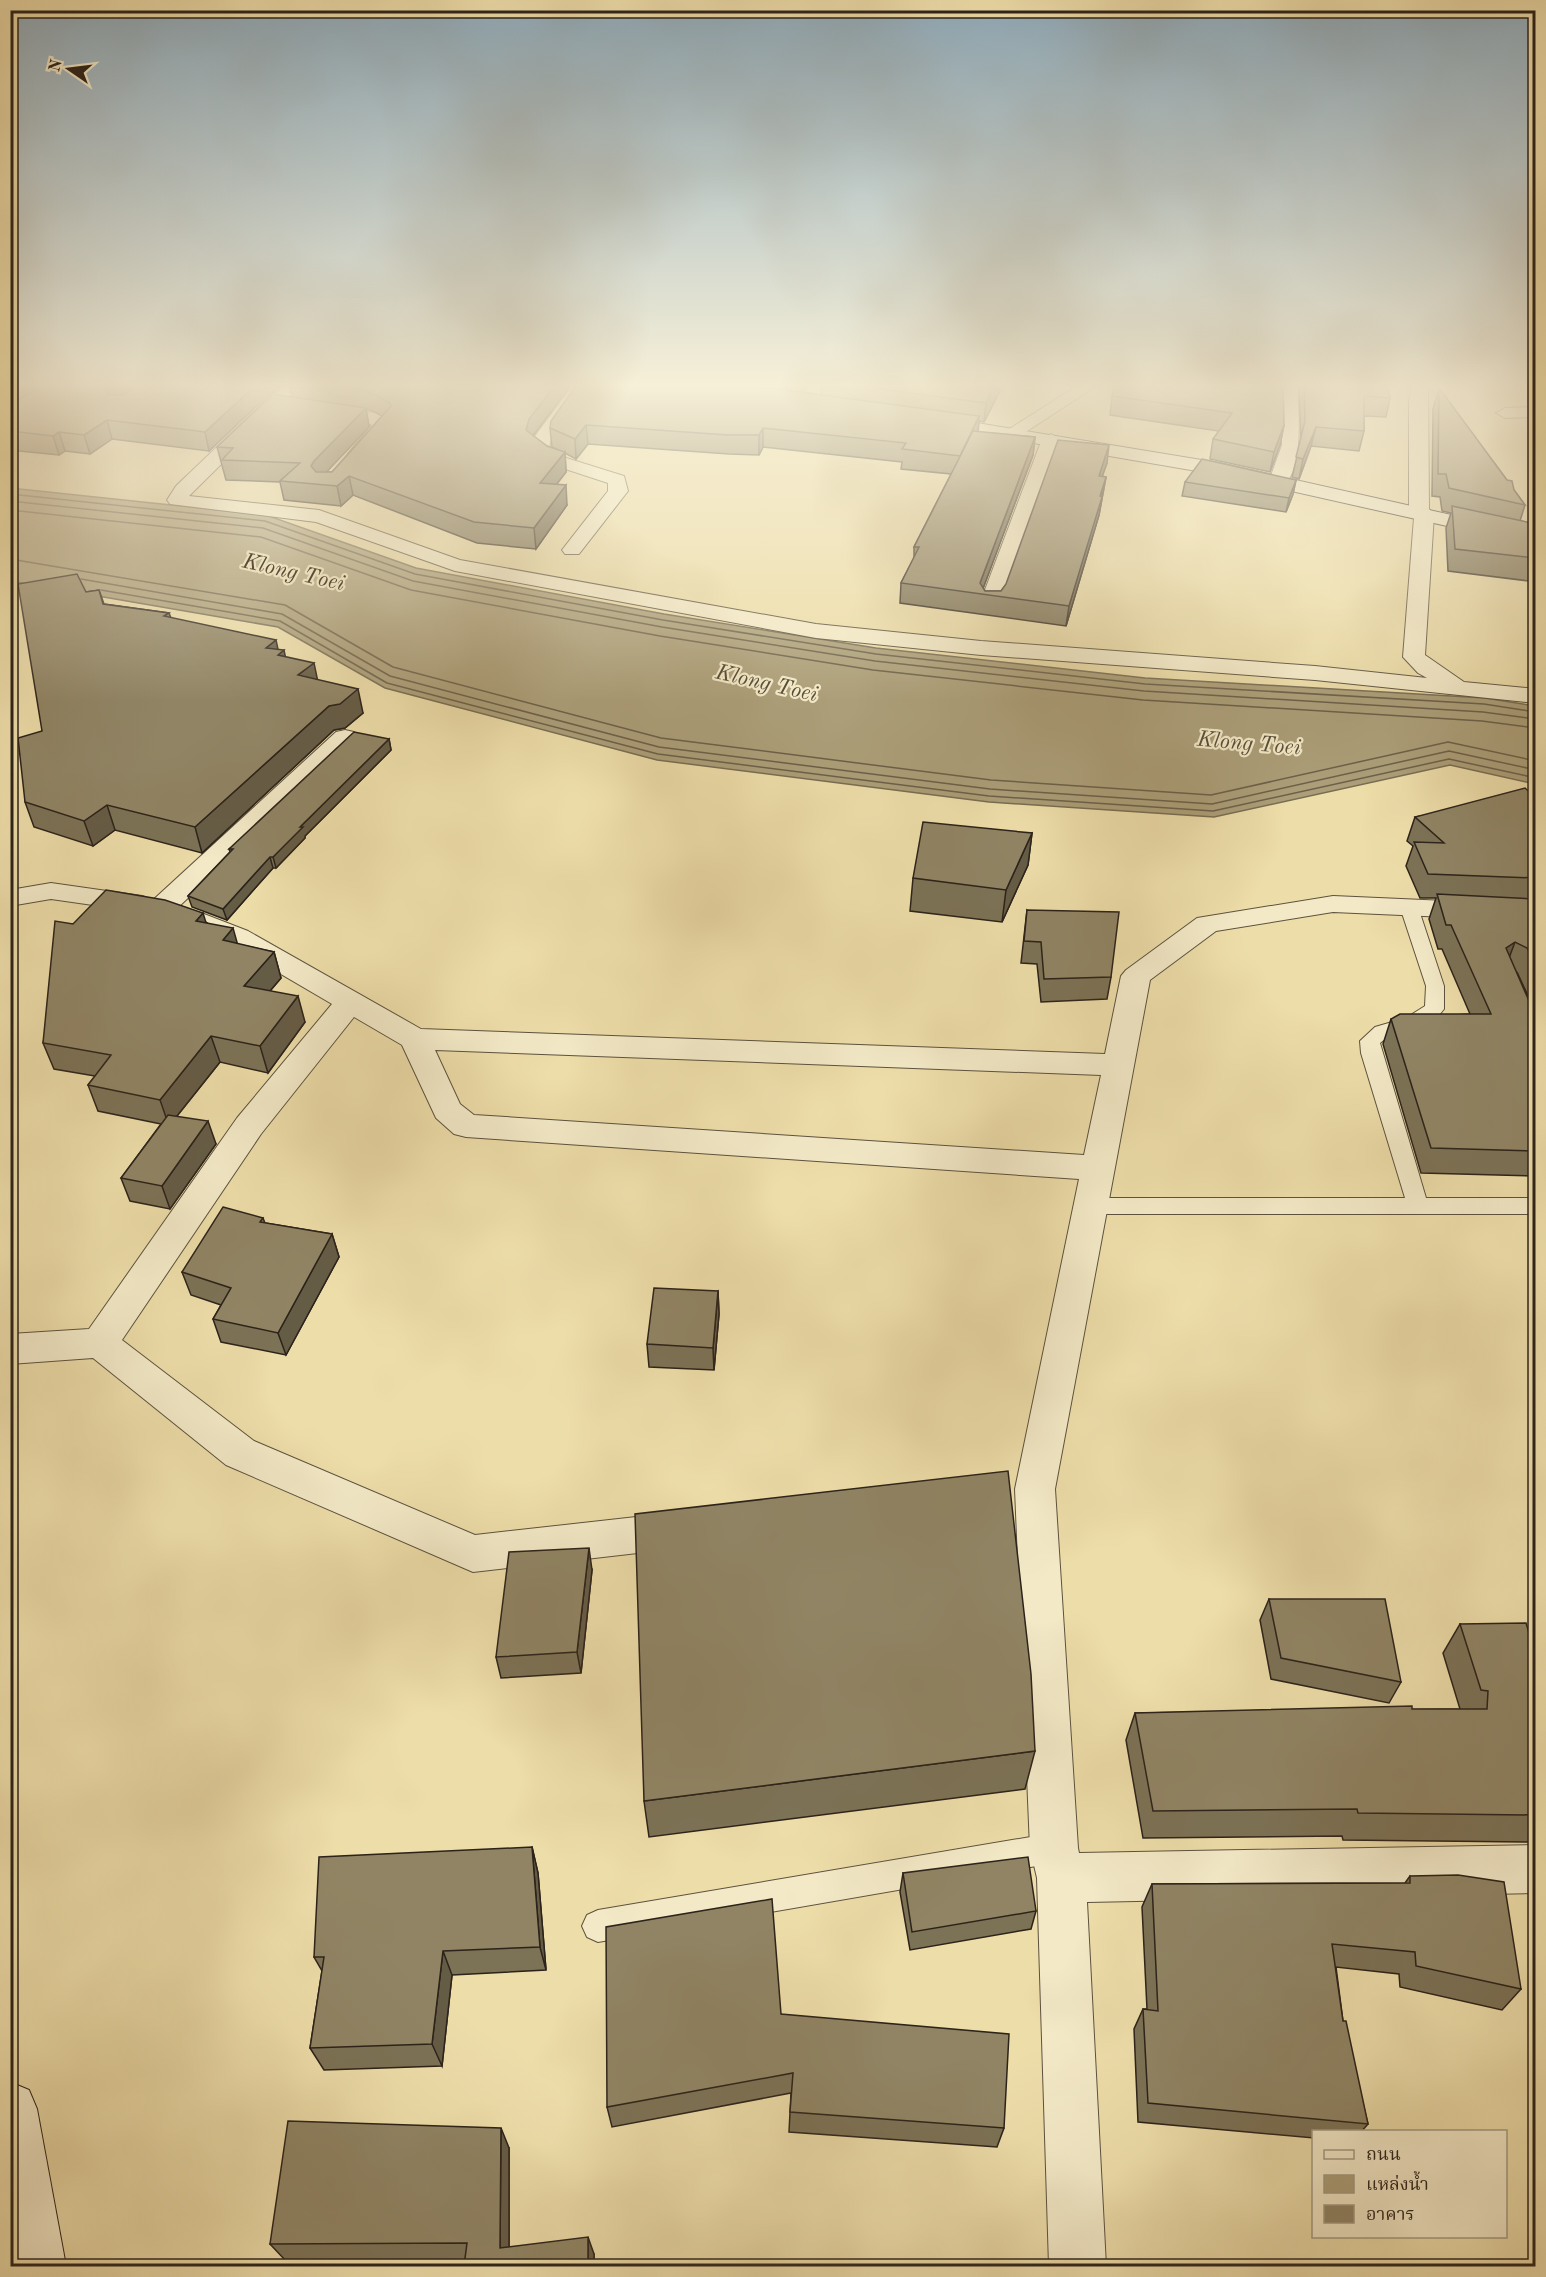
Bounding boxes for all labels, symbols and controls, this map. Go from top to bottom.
north arrow [39,39,99,99]
text: N [47,57,66,74]
water label: Klong Toei [239,550,347,596]
water label: Klong Toei [712,661,820,707]
water label: Klong Toei [1195,728,1302,760]
legend [1312,2130,1507,2238]
text: ถนน [1366,2146,1401,2164]
text: แหล่งน้ำ [1366,2170,1429,2194]
text: อาคาร [1366,2206,1415,2224]

